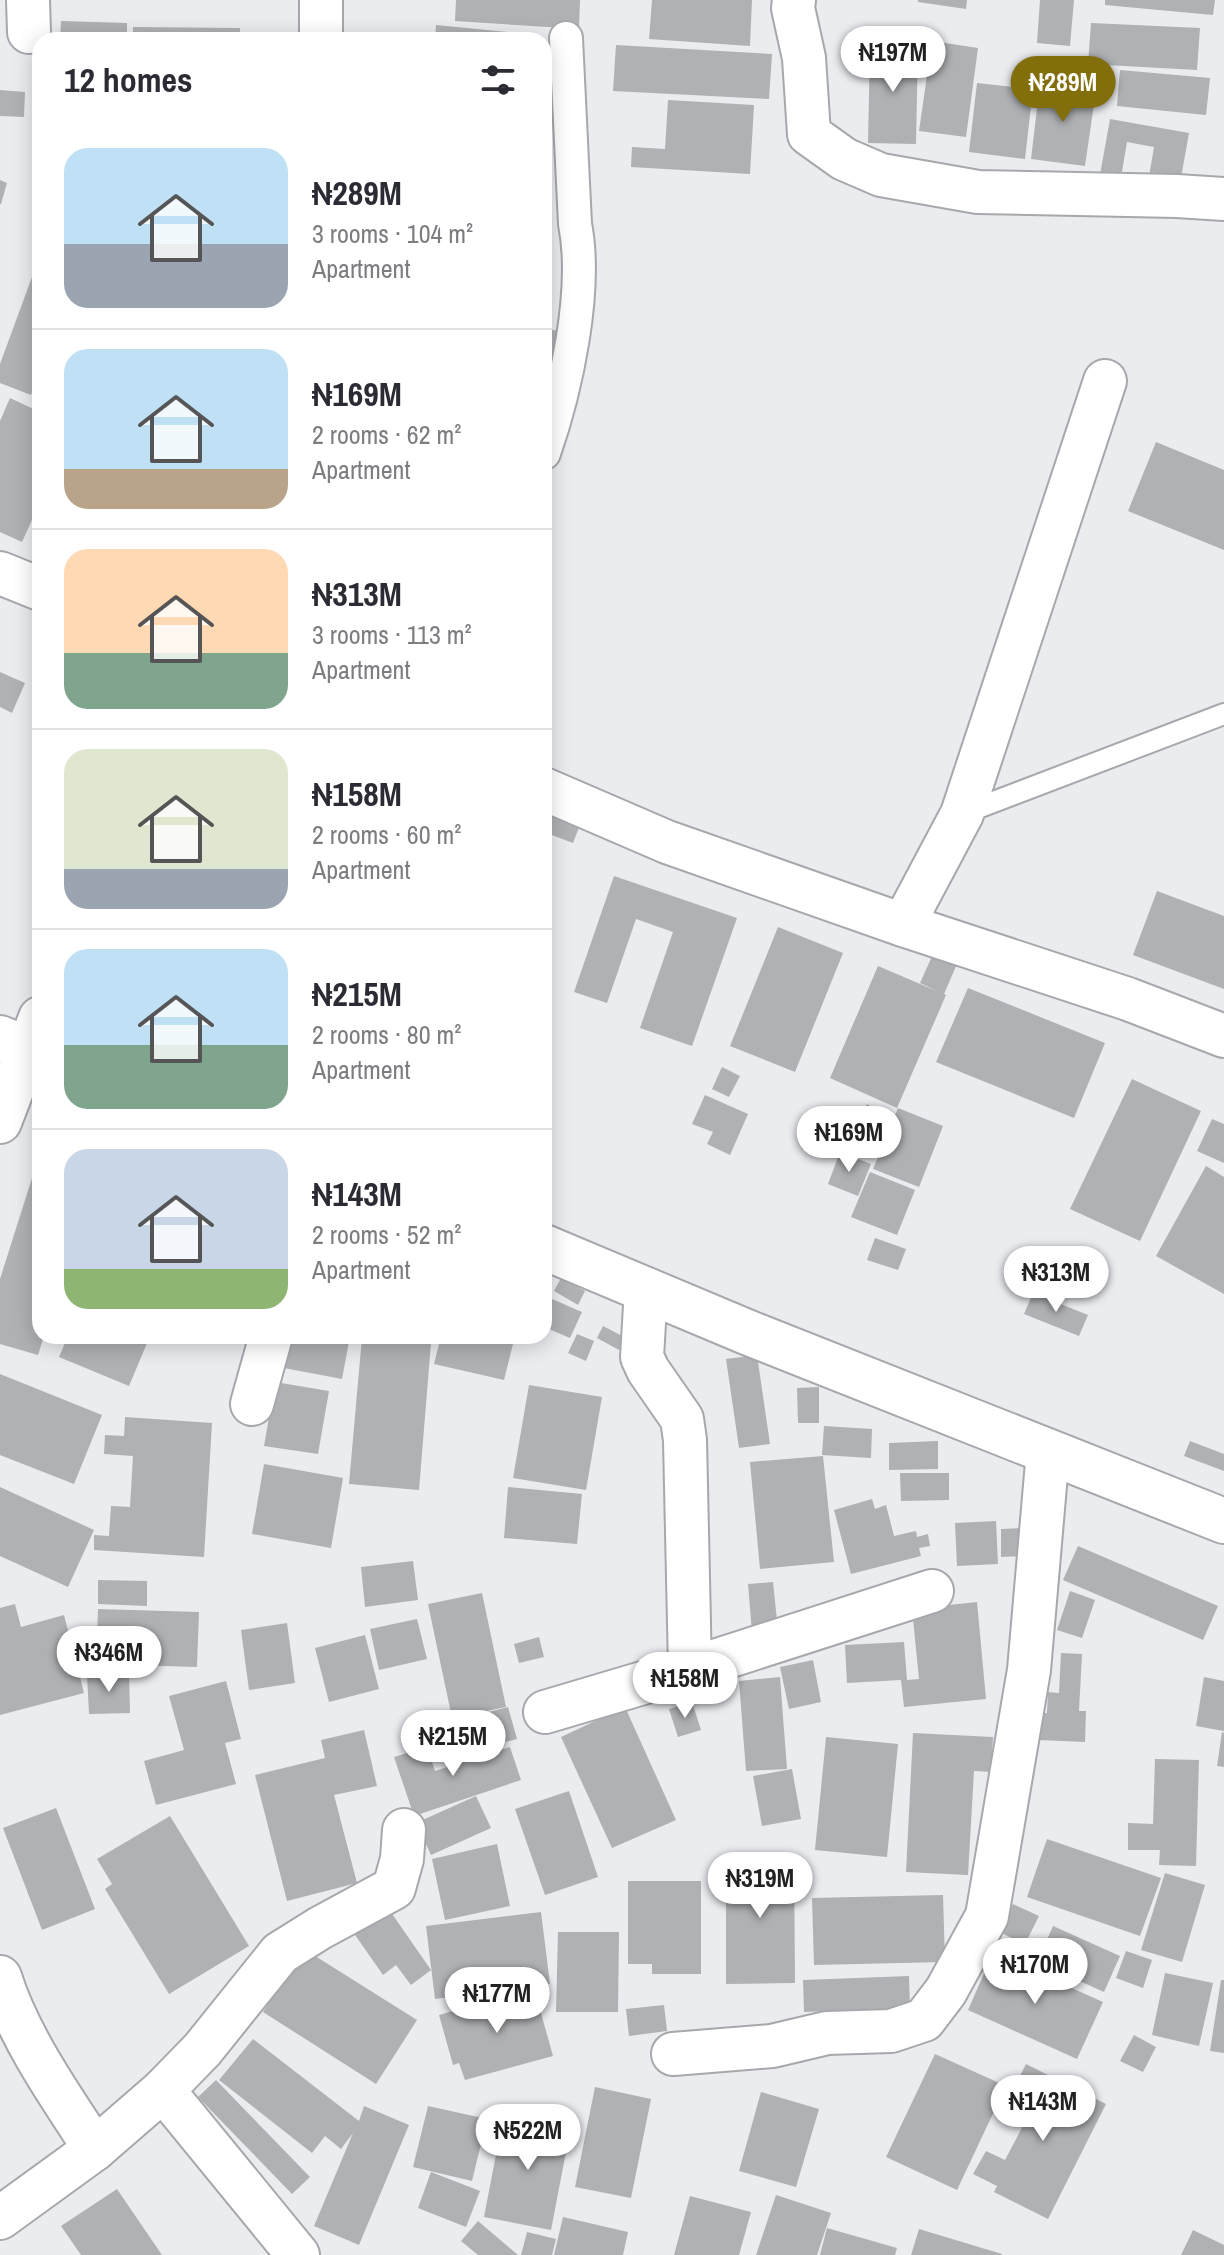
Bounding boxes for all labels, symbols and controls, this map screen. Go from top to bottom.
pin: ₦197M [837,26,949,94]
text: ₦197M [859,34,927,69]
pin: ₦289M [1007,56,1119,124]
text: 12 homes [64,57,193,103]
icon: filters [476,58,520,102]
text: ₦289M [1029,64,1097,99]
text: ₦289M [312,170,402,216]
icon: home [128,180,224,276]
text: 3 rooms · 104 m² [312,216,473,251]
text: Apartment [312,251,410,286]
text: ₦169M [312,371,402,417]
icon: home [128,381,224,477]
text: 2 rooms · 62 m² [312,417,461,452]
text: Apartment [312,452,410,487]
text: ₦313M [312,571,402,617]
icon: home [128,581,224,677]
text: 3 rooms · 113 m² [312,617,472,652]
text: Apartment [312,652,410,687]
text: ₦158M [312,771,402,817]
icon: home [128,781,224,877]
text: 2 rooms · 60 m² [312,817,461,852]
text: Apartment [312,852,410,887]
text: ₦215M [312,971,402,1017]
icon: home [128,981,224,1077]
text: 2 rooms · 80 m² [312,1017,461,1052]
text: Apartment [312,1052,410,1087]
pin: ₦169M [793,1106,905,1174]
text: ₦169M [815,1114,883,1149]
text: ₦143M [312,1171,402,1217]
icon: home [128,1181,224,1277]
text: 2 rooms · 52 m² [312,1217,461,1252]
pin: ₦313M [1000,1246,1112,1314]
text: Apartment [312,1252,410,1287]
text: ₦313M [1022,1254,1090,1289]
pin: ₦346M [53,1626,165,1694]
text: ₦346M [75,1634,143,1669]
pin: ₦158M [629,1652,741,1720]
text: ₦158M [651,1660,719,1695]
pin: ₦215M [397,1710,509,1778]
text: ₦215M [419,1718,487,1753]
pin: ₦319M [704,1852,816,1920]
text: ₦319M [726,1860,794,1895]
pin: ₦170M [979,1938,1091,2006]
text: ₦170M [1001,1946,1069,1981]
pin: ₦177M [441,1967,553,2035]
text: ₦177M [463,1975,531,2010]
pin: ₦143M [987,2075,1099,2143]
text: ₦143M [1009,2083,1077,2118]
pin: ₦522M [472,2104,584,2172]
text: ₦522M [494,2112,562,2147]

